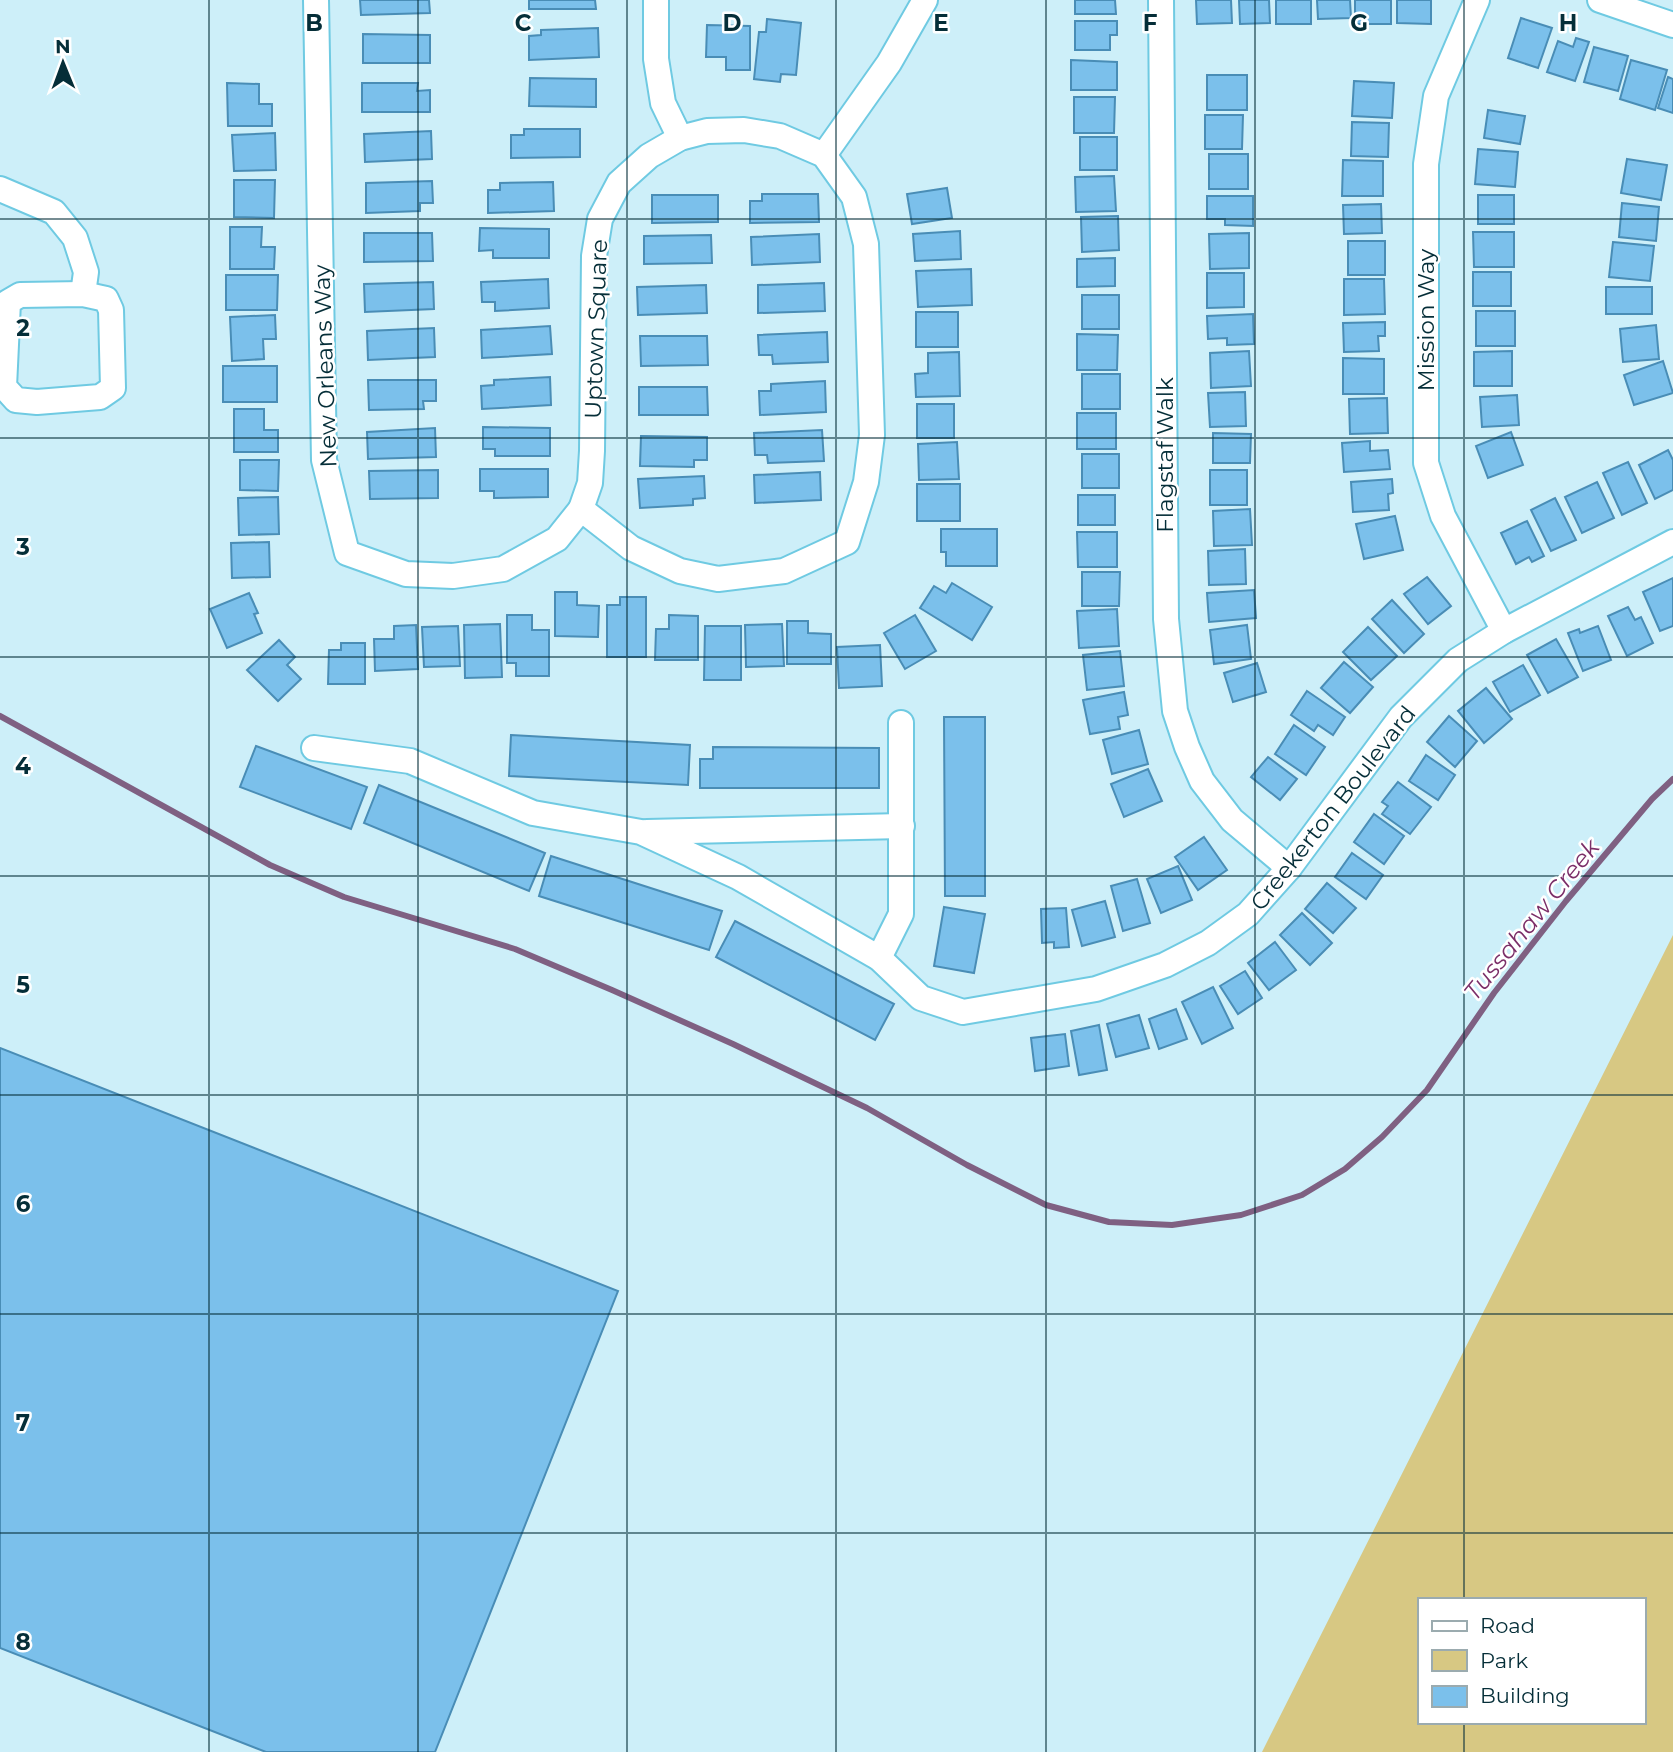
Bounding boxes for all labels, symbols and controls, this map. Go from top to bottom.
text: B [305,9,323,37]
text: C [515,9,532,37]
text: D [723,9,742,37]
text: E [933,9,949,37]
text: F [1143,9,1158,37]
text: G [1350,9,1368,37]
text: H [1559,9,1577,37]
north arrow [28,28,98,98]
text: N [55,35,71,58]
street label: Uptown Square [579,238,613,420]
street label: Mission Way [1412,248,1440,391]
street label: New Orleans Way [307,264,343,468]
text: 2 [16,314,30,342]
street label: Flagstaf Walk [1151,377,1179,533]
text: 3 [15,533,30,561]
street label: Creekerton Boulevard [1244,700,1422,916]
text: 4 [15,752,31,780]
water label: Tussahaw Creek [1458,832,1607,1006]
text: 5 [16,971,30,999]
text: 6 [16,1190,31,1218]
text: 7 [16,1409,30,1437]
legend [1418,1598,1645,1724]
text: Road [1480,1613,1535,1638]
text: 8 [15,1628,31,1656]
text: Park [1480,1648,1528,1673]
text: Building [1480,1683,1570,1708]

